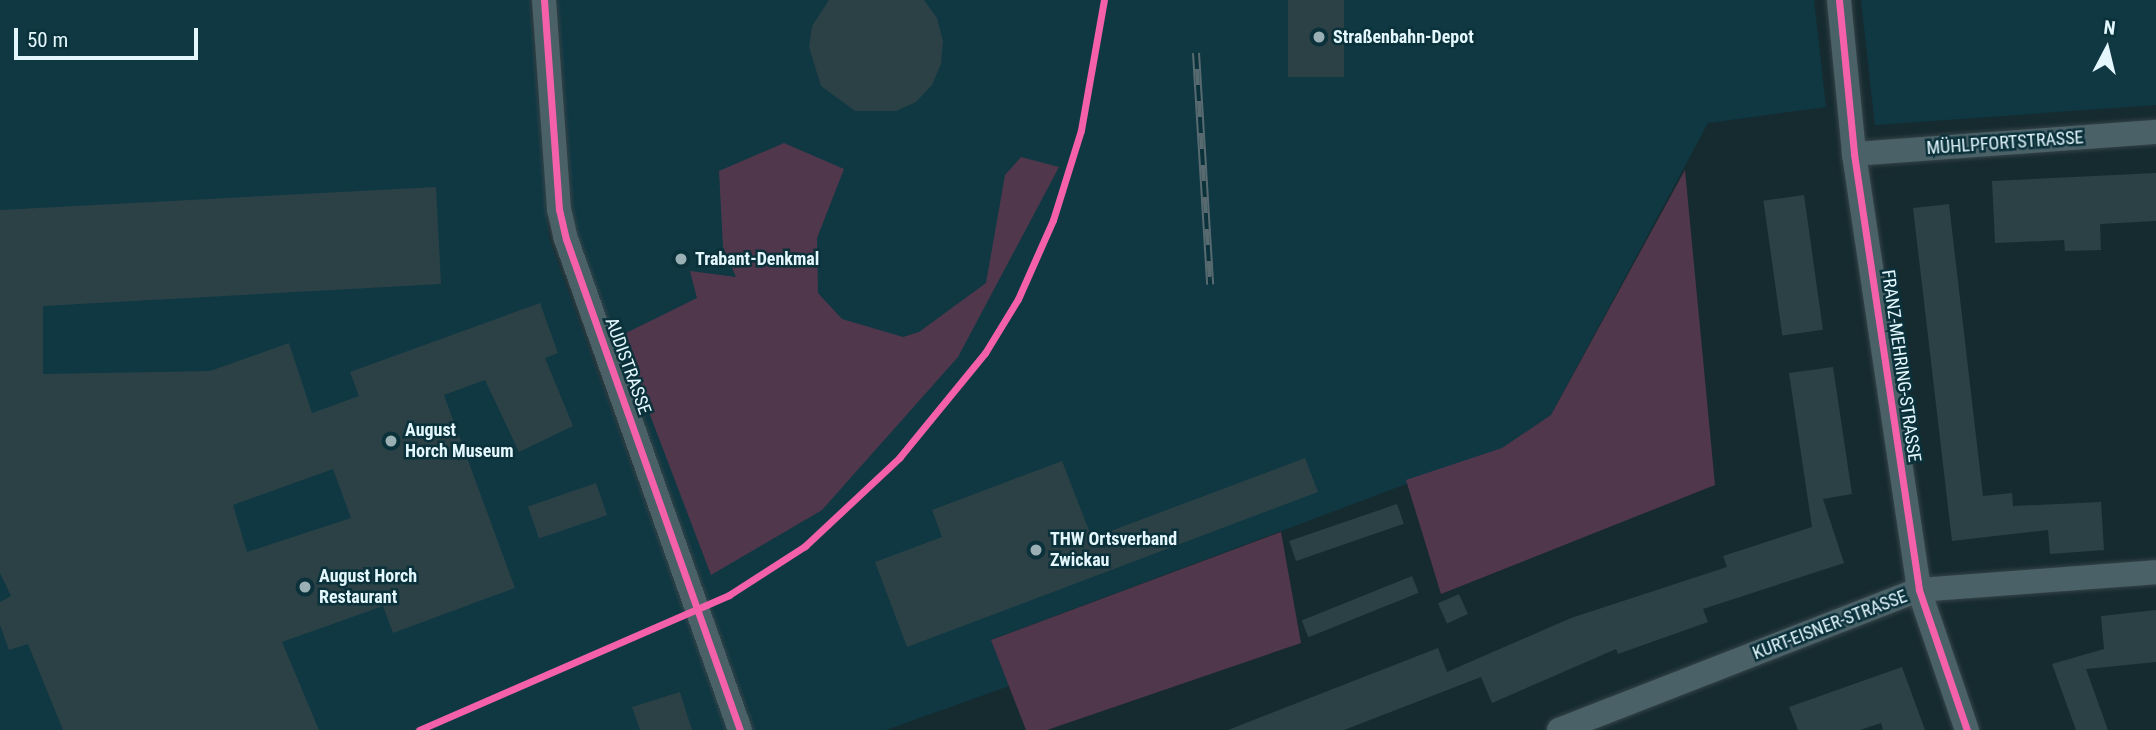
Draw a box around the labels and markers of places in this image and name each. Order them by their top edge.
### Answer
place label: Straßenbahn-Depot [1333,26,1474,48]
marker: Straßenbahn-Depot [1311,29,1327,45]
place label: Trabant-Denkmal [695,248,819,270]
marker: Trabant-Denkmal [673,251,689,267]
place label: August Horch Museum [405,420,514,462]
marker: August Horch Museum [383,433,399,449]
place label: THW Ortsverband Zwickau [1050,529,1177,572]
marker: THW Ortsverband Zwickau [1028,542,1044,558]
place label: August Horch Restaurant [319,566,417,608]
marker: August Horch Restaurant [297,579,313,595]

